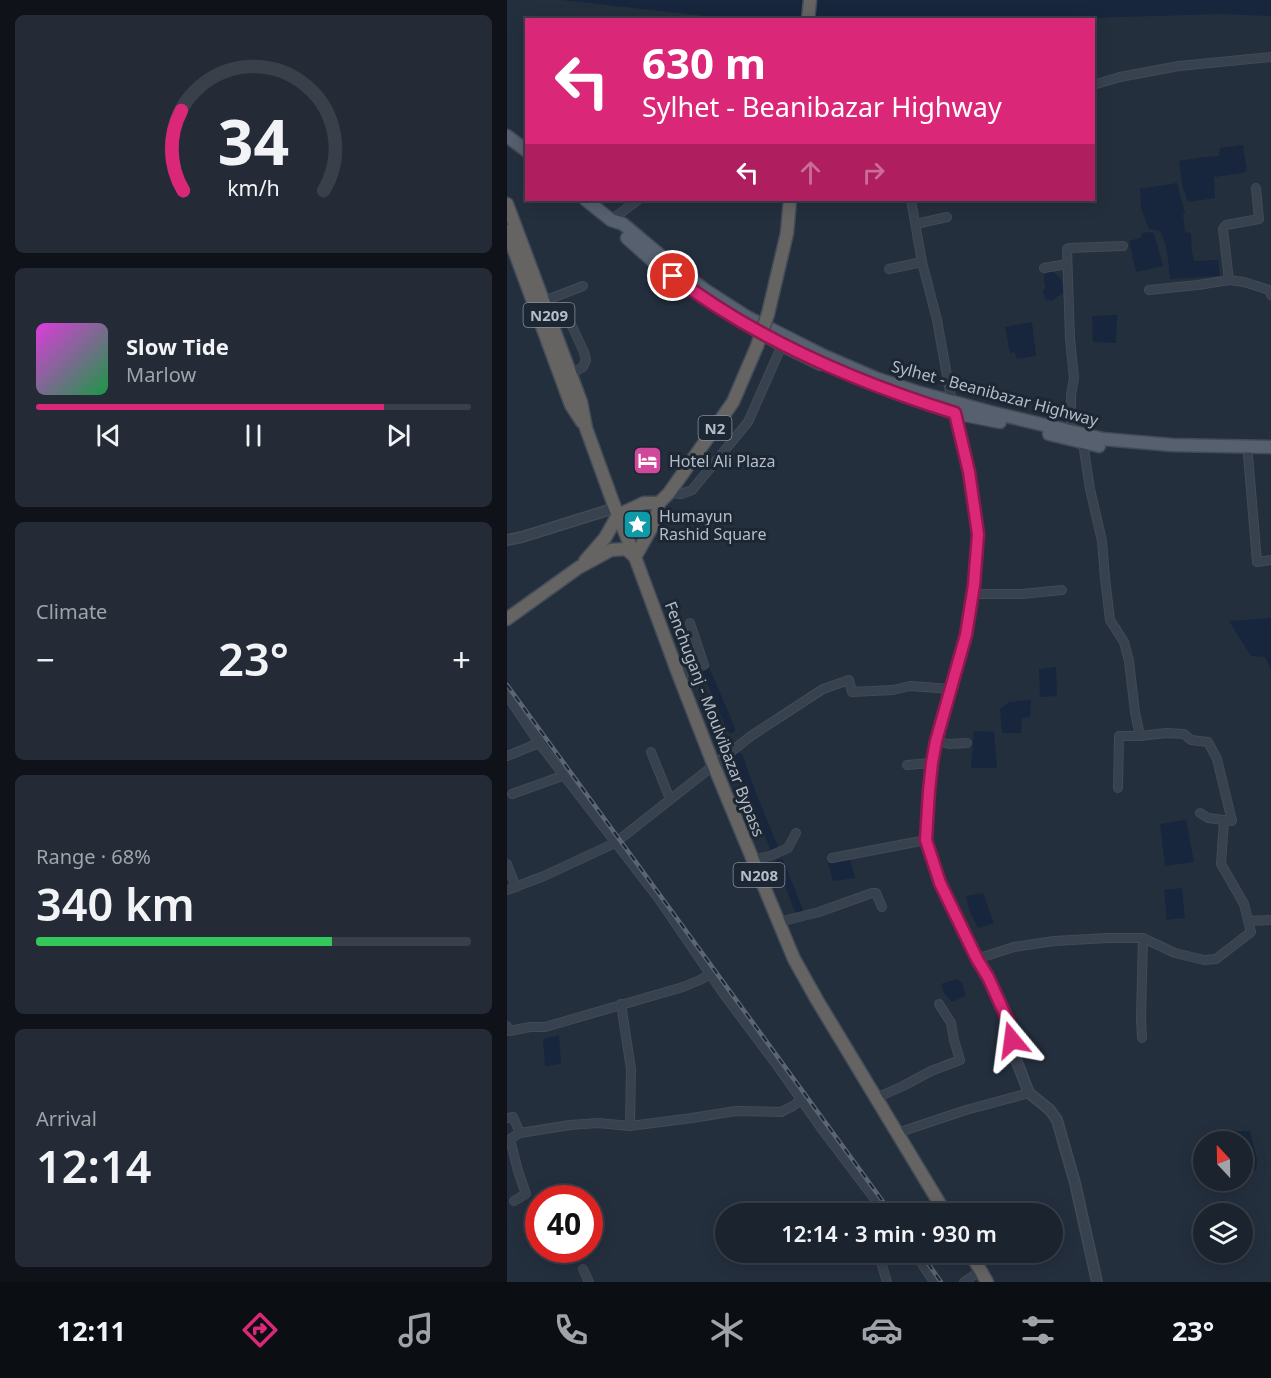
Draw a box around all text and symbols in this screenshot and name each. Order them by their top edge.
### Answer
text: 630 m [642,34,766,91]
icon: left [543,42,621,120]
text: Sylhet - Beanibazar Highway [642,88,1002,125]
text: 34 [218,98,289,183]
icon: left [731,156,764,189]
icon: ahead [794,156,827,189]
icon: right [857,156,890,189]
text: km/h [227,174,280,203]
pin [647,250,698,301]
icon: arrive [656,259,689,292]
road number: N209 [523,303,575,327]
text: Slow Tide [126,331,229,361]
street label: Sylhet - Beanibazar Highway [889,355,1102,431]
text: Marlow [126,361,196,388]
road number: N2 [699,416,731,440]
icon: previous [92,419,125,452]
icon: pause [237,419,270,452]
icon: next [382,419,415,452]
hotel icon: Hotel Ali Plaza [632,445,664,477]
place label: Hotel Ali Plaza [669,450,776,472]
place label: Humayun Rashid Square [659,505,766,545]
place icon: Humayun Rashid Square [622,509,654,541]
text: Climate [36,598,107,625]
street label: Fenchuganj - Moulvibazar Bypass [660,598,770,840]
text: 23° [218,628,289,689]
text: − [36,637,55,682]
text: + [452,637,471,682]
text: Range · 68% [36,843,151,870]
road number: N208 [733,863,785,887]
text: 340 km [36,873,195,934]
position arrow [980,1008,1044,1072]
text: Arrival [36,1105,97,1132]
north arrow [1193,1131,1253,1191]
map controls [1193,1131,1253,1263]
text: 12:14 [36,1135,151,1196]
speed limit sign: 40 [525,1185,603,1263]
button: layers [1193,1203,1253,1263]
text: 12:14 · 3 min · 930 m [781,1218,997,1248]
icon: directions [239,1309,281,1351]
icon: music [395,1309,437,1351]
icon: phone [550,1309,592,1351]
icon: climate [706,1309,748,1351]
icon: car [861,1309,903,1351]
icon: filters [1017,1309,1059,1351]
text: 12:11 [57,1312,126,1349]
text: 23° [1172,1312,1214,1349]

